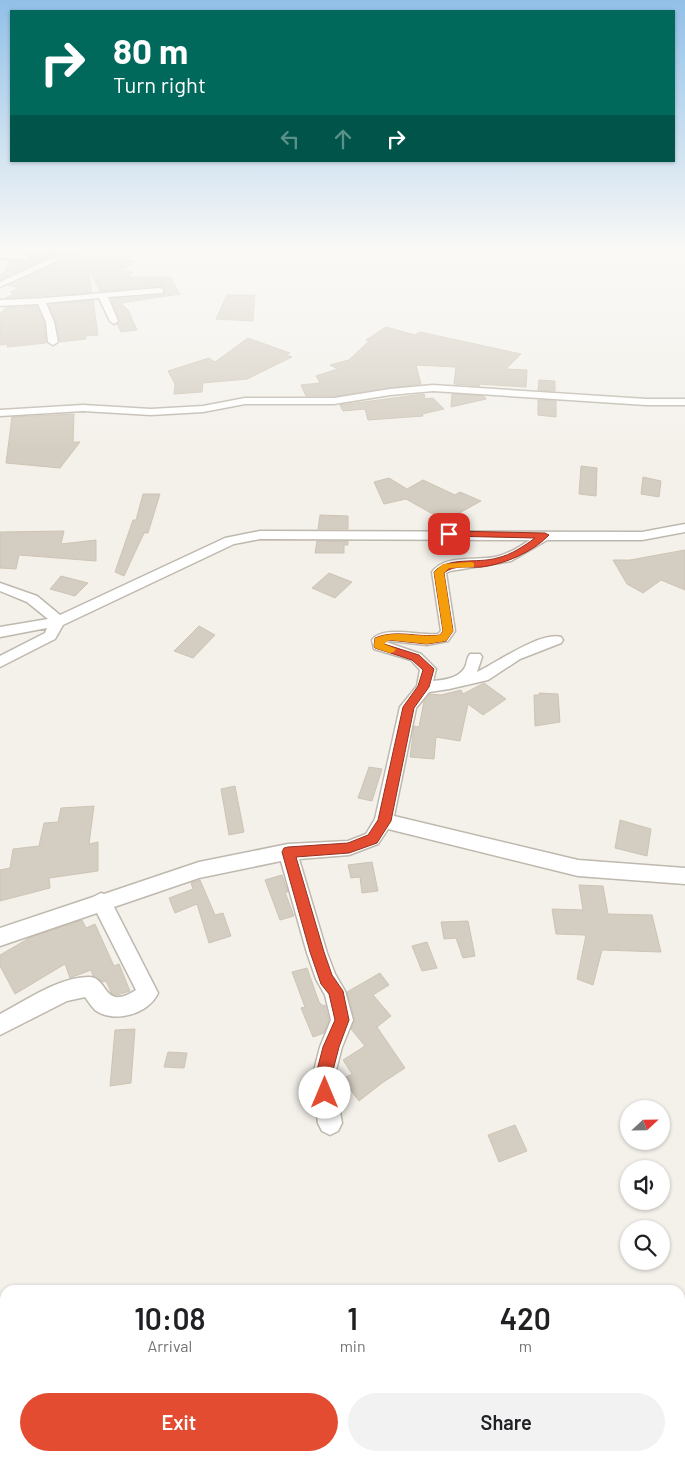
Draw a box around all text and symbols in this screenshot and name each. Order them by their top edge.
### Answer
text: 80 m [113,29,188,71]
icon: right [30,30,95,95]
text: Turn right [113,71,206,97]
icon: left [276,125,304,153]
icon: ahead [329,125,357,153]
icon: right [382,125,410,153]
pin [428,513,470,555]
icon: arrive [435,520,463,548]
position arrow [298,1066,350,1118]
north arrow [620,1100,670,1150]
map controls [620,1100,670,1270]
button: sound [620,1160,670,1210]
button: search [620,1220,670,1270]
text: 10:08 [134,1300,205,1336]
text: 1 [347,1300,358,1336]
text: 420 [500,1300,551,1336]
text: Arrival [147,1336,192,1355]
text: min [340,1336,366,1355]
text: m [519,1336,532,1355]
button: Exit [20,1393,338,1451]
button: Share [348,1393,665,1451]

